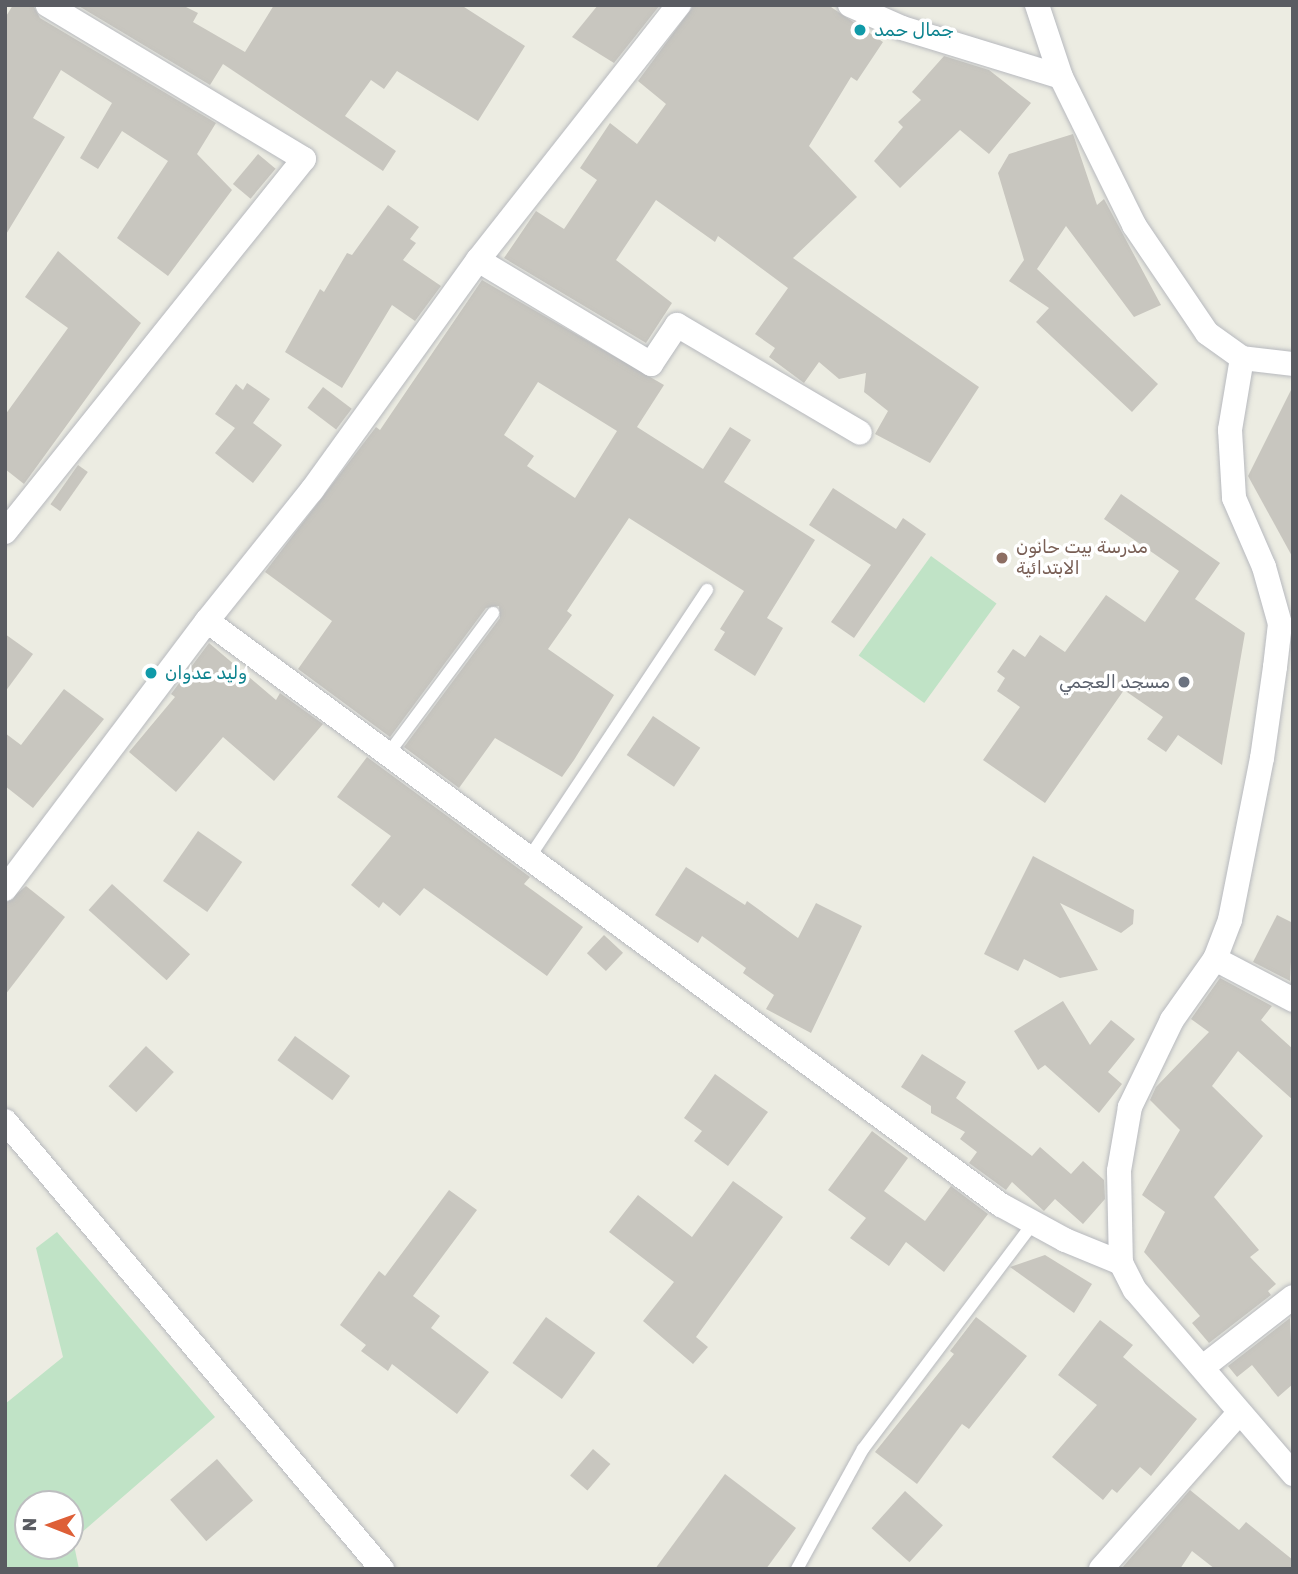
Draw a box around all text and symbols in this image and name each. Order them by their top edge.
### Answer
place label: جمال حمد [874,19,954,41]
marker: جمال حمد [852,22,868,38]
place label: مدرسة بيت حانون الابتدائية [1016,537,1148,580]
marker: مدرسة بيت حانون الابتدائية [994,550,1010,566]
place label: وليد عدوان [165,662,247,684]
marker: وليد عدوان [143,665,159,681]
place label: مسجد العجمي [1059,671,1170,693]
marker: مسجد العجمي [1176,674,1192,690]
north arrow [14,1490,84,1560]
text: N [18,1518,41,1532]

